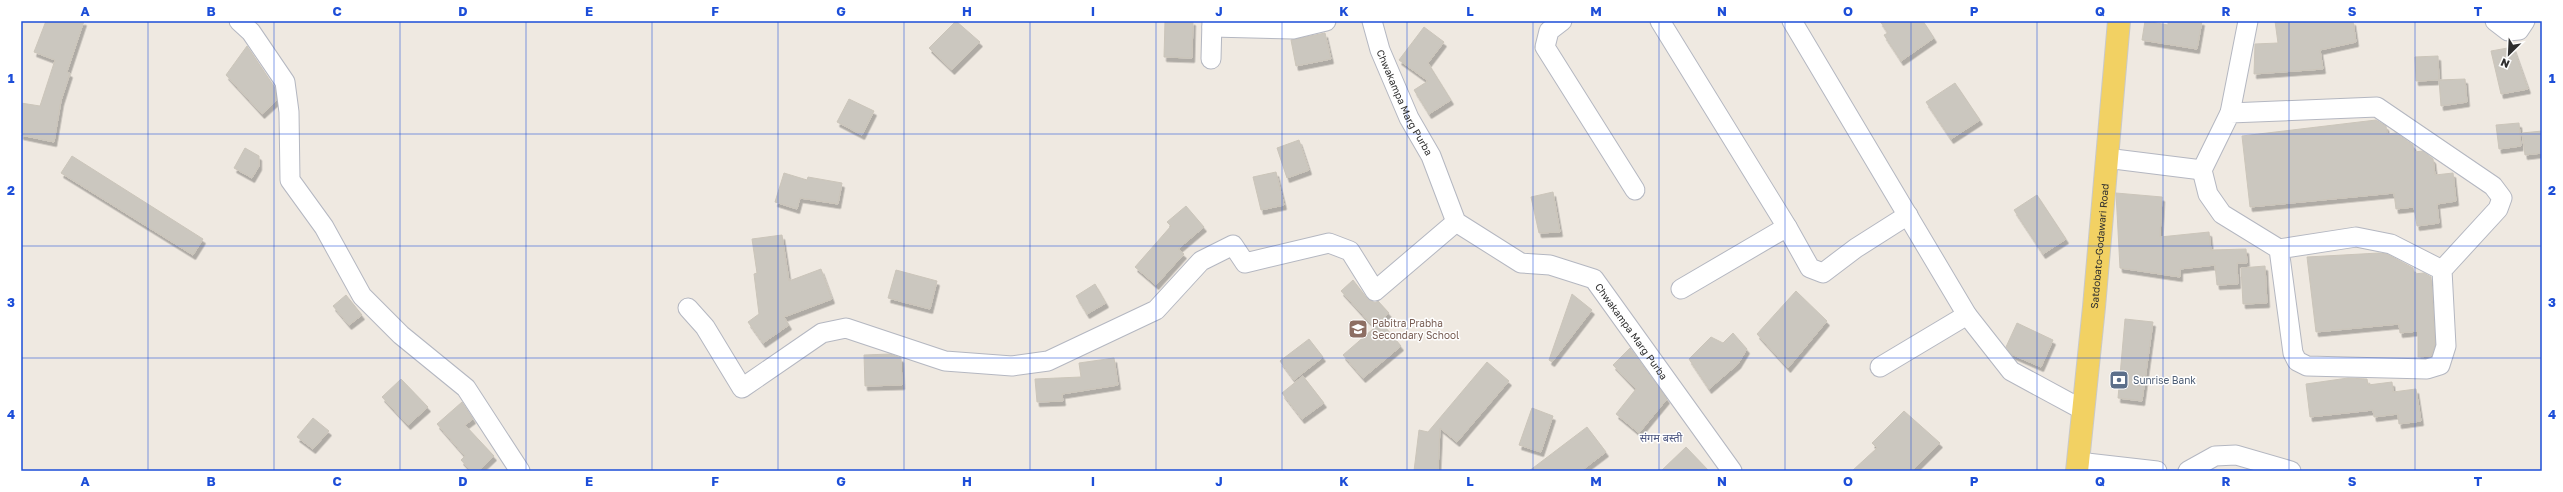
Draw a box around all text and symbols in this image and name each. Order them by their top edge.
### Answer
text: A [80,3,90,19]
text: B [206,3,216,19]
text: C [332,3,342,19]
text: D [458,3,468,19]
text: E [585,3,593,19]
text: F [711,3,719,19]
text: G [836,3,846,19]
text: H [962,3,972,19]
text: I [1091,3,1095,19]
text: J [1215,3,1223,19]
text: K [1339,3,1349,19]
text: L [1466,3,1474,19]
text: M [1590,3,1602,19]
text: N [1717,3,1727,19]
text: O [1843,3,1853,19]
text: P [1970,3,1979,19]
text: Q [2095,3,2105,19]
text: R [2221,3,2231,19]
text: S [2348,3,2357,19]
text: T [2474,3,2483,19]
north arrow [2489,34,2529,74]
street label: Chwakampa Marg Purba [1374,48,1435,157]
text: N [2498,56,2511,71]
text: 1 [8,70,15,86]
text: 1 [2549,70,2556,86]
text: 2 [7,182,15,198]
text: 2 [2548,182,2556,198]
street label: Satdobato-Godawari Road [2088,183,2111,309]
street label: Chwakampa Marg Purba [1593,281,1670,382]
text: 3 [7,294,15,310]
text: 3 [2548,294,2556,310]
place label: Pabitra Prabha Secondary School [1372,317,1459,341]
school or university icon: Pabitra Prabha Secondary School [1347,318,1369,340]
bank icon: Sunrise Bank [2108,369,2130,391]
place label: Sunrise Bank [2133,374,2196,386]
text: 4 [7,406,15,422]
text: 4 [2548,406,2556,422]
district label: संगम बस्ती [1640,431,1682,444]
text: A [80,473,90,489]
text: B [206,473,216,489]
text: C [332,473,342,489]
text: D [458,473,468,489]
text: E [585,473,593,489]
text: F [711,473,719,489]
text: G [836,473,846,489]
text: H [962,473,972,489]
text: I [1091,473,1095,489]
text: J [1215,473,1223,489]
text: K [1339,473,1349,489]
text: L [1466,473,1474,489]
text: M [1590,473,1602,489]
text: N [1717,473,1727,489]
text: O [1843,473,1853,489]
text: P [1970,473,1979,489]
text: Q [2095,473,2105,489]
text: R [2221,473,2231,489]
text: S [2348,473,2357,489]
text: T [2474,473,2483,489]

